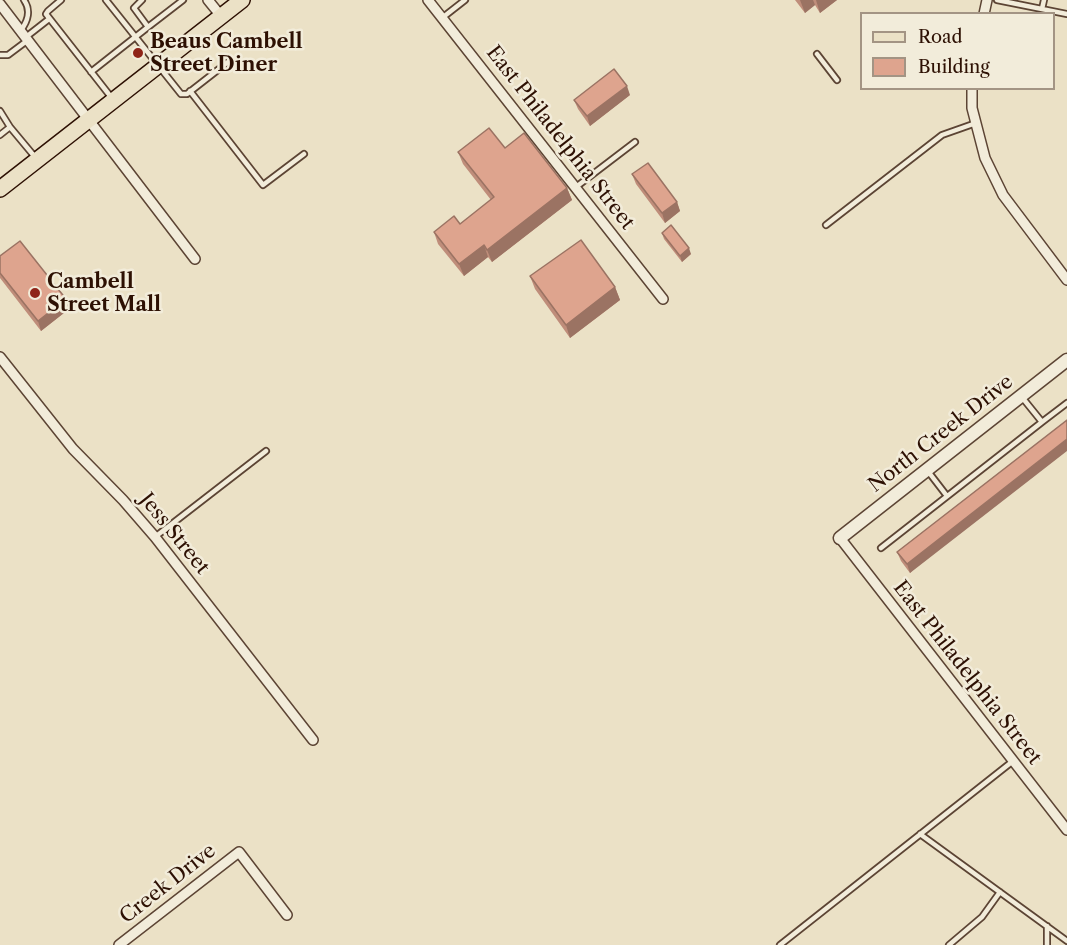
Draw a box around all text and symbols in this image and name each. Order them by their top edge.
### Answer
legend [860,12,1055,90]
text: Road [918,26,963,48]
place label: Beaus Cambell Street Diner [150,30,303,77]
street label: East Philadelphia Street [481,41,639,235]
marker: Beaus Cambell Street Diner [131,46,145,60]
text: Building [918,56,990,78]
place label: Cambell Street Mall [47,270,161,317]
marker: Cambell Street Mall [28,286,42,300]
street label: North Creek Drive [864,370,1018,498]
street label: Jess Street [134,489,214,579]
street label: East Philadelphia Street [888,576,1046,770]
street label: Creek Drive [115,839,221,929]

